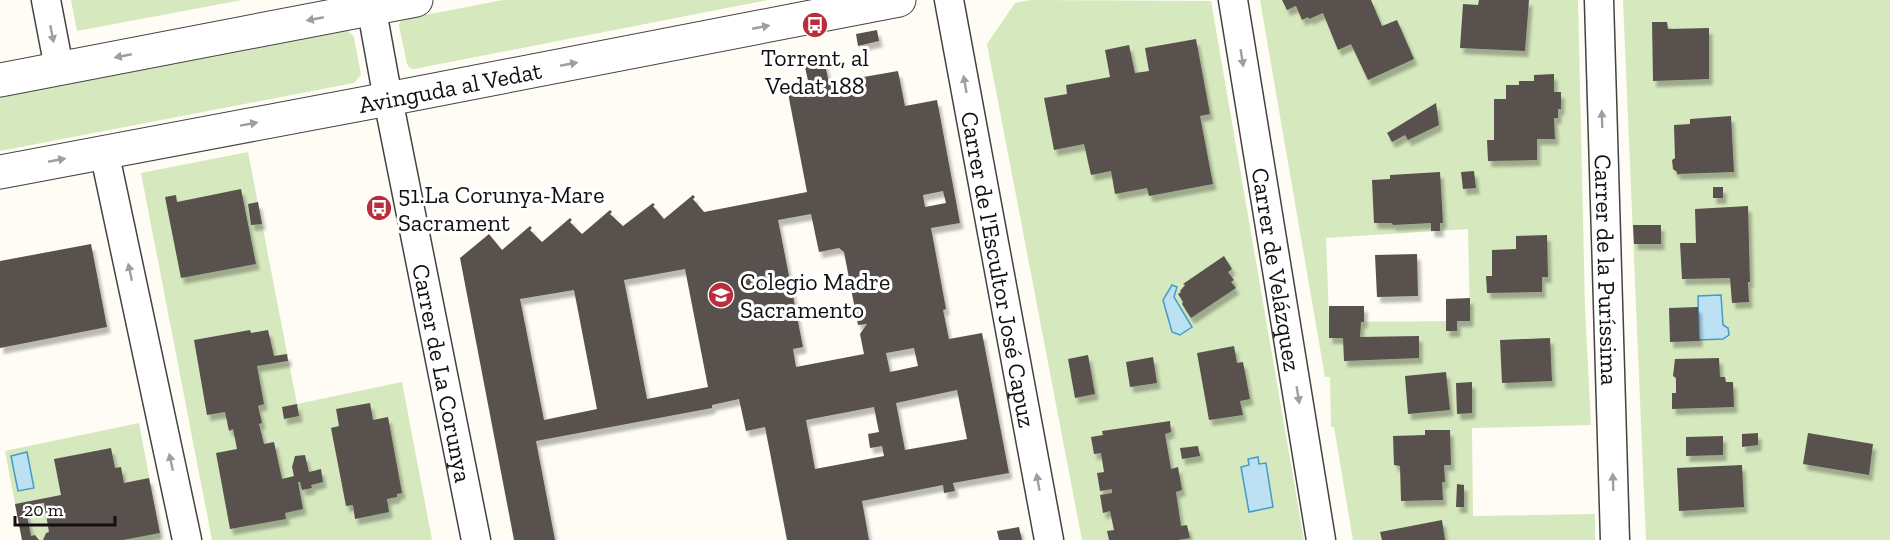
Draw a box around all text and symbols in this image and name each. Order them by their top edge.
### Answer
bus stop icon: Torrent, al Vedat 188 [800,10,830,40]
one-way arrow [305,15,324,24]
one-way arrow [751,22,770,31]
one-way arrow [48,25,57,44]
place label: Torrent, al Vedat 188 [761,43,869,100]
one-way arrow [1238,48,1247,67]
one-way arrow [113,52,132,61]
street label: Avinguda al Vedat [356,55,544,119]
one-way arrow [560,59,579,68]
one-way arrow [960,75,969,94]
street label: Carrer de l'Escultor José Capuz [955,109,1042,430]
one-way arrow [1598,109,1607,128]
one-way arrow [240,119,259,128]
street label: Carrer de la Puríssima [1589,154,1625,386]
one-way arrow [48,155,67,164]
street label: Carrer de Velázquez [1246,165,1308,373]
place label: 51.La Corunya-Mare Sacrament [398,180,604,237]
bus stop icon: 51.La Corunya-Mare Sacrament [364,193,394,223]
street label: Carrer de La Corunya [407,261,479,485]
one-way arrow [125,262,134,281]
place label: Colegio Madre Sacramento [740,267,890,324]
school or university icon: Colegio Madre Sacramento [706,280,736,310]
one-way arrow [1293,386,1302,405]
one-way arrow [166,453,175,472]
one-way arrow [1609,472,1618,491]
one-way arrow [1033,473,1042,492]
scale bar [15,489,116,527]
text: 20 m [24,499,64,521]

